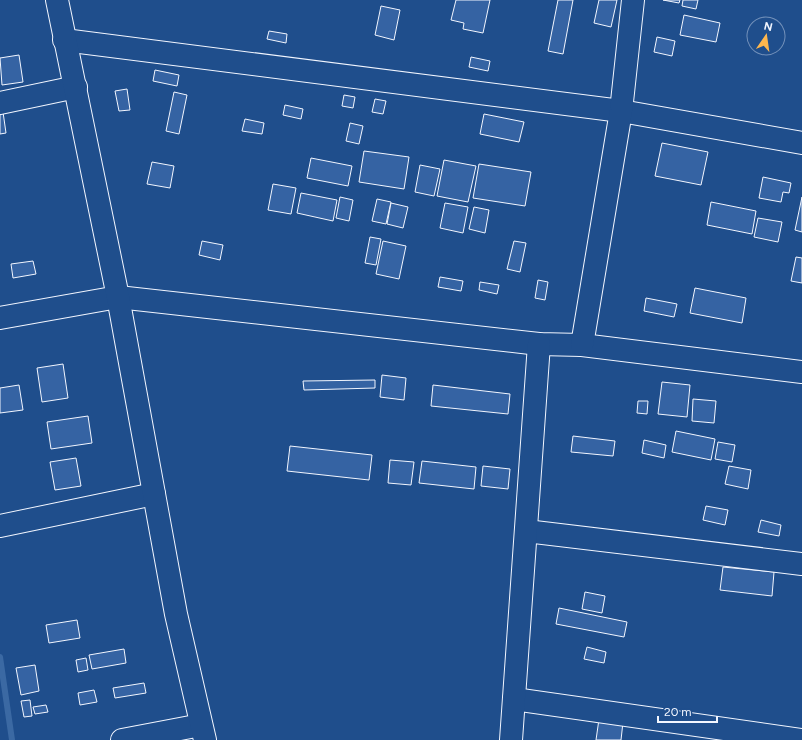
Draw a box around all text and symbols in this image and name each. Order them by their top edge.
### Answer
north arrow [746,16,786,56]
text: N [763,19,774,34]
scale bar [658,698,717,724]
text: 20 m [664,705,692,719]

